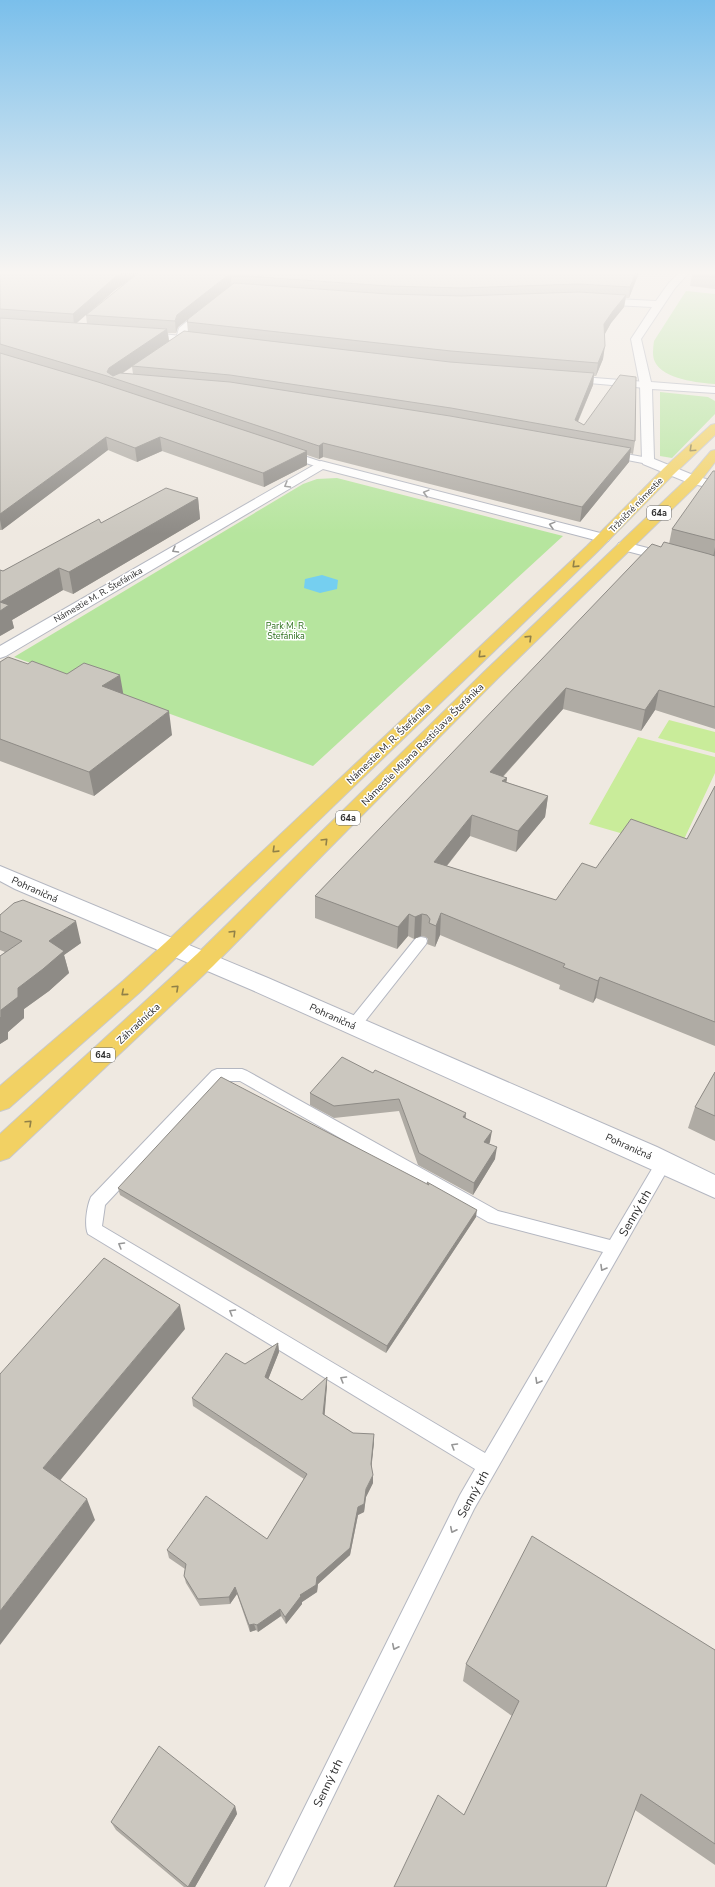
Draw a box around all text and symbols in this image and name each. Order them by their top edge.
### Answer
one-way arrow [689,445,697,452]
street label: Tržničné námestie [607,475,666,535]
one-way arrow [284,480,291,488]
one-way arrow [422,489,429,497]
road number: 64a [647,506,671,520]
one-way arrow [548,521,555,530]
one-way arrow [172,546,179,553]
one-way arrow [572,560,580,568]
street label: Námestie M. R. Štefánika [51,564,145,625]
park label: Park M. R. Štefánika [266,620,306,642]
one-way arrow [524,635,532,643]
one-way arrow [478,650,486,658]
street label: Námestie Milana Rastislava Štefánika [358,680,487,809]
street label: Námestie M. R. Štefánika [344,700,434,788]
road number: 64a [336,811,360,825]
one-way arrow [320,838,328,846]
one-way arrow [272,845,280,853]
street label: Pohraničná [9,873,60,906]
one-way arrow [228,930,236,938]
one-way arrow [171,985,179,993]
one-way arrow [121,989,128,996]
street label: Záhradnícka [114,1000,163,1047]
street label: Pohraničná [307,1000,358,1033]
road number: 64a [91,1048,115,1062]
one-way arrow [24,1121,32,1128]
street label: Pohraničná [603,1130,654,1163]
street label: Senný trh [615,1187,655,1239]
one-way arrow [118,1242,125,1249]
one-way arrow [601,1264,608,1272]
one-way arrow [229,1309,236,1317]
one-way arrow [340,1376,347,1384]
one-way arrow [535,1377,542,1384]
one-way arrow [451,1444,458,1451]
street label: Senný trh [453,1467,493,1521]
one-way arrow [450,1526,458,1534]
one-way arrow [392,1643,400,1650]
street label: Senný trh [309,1756,347,1810]

